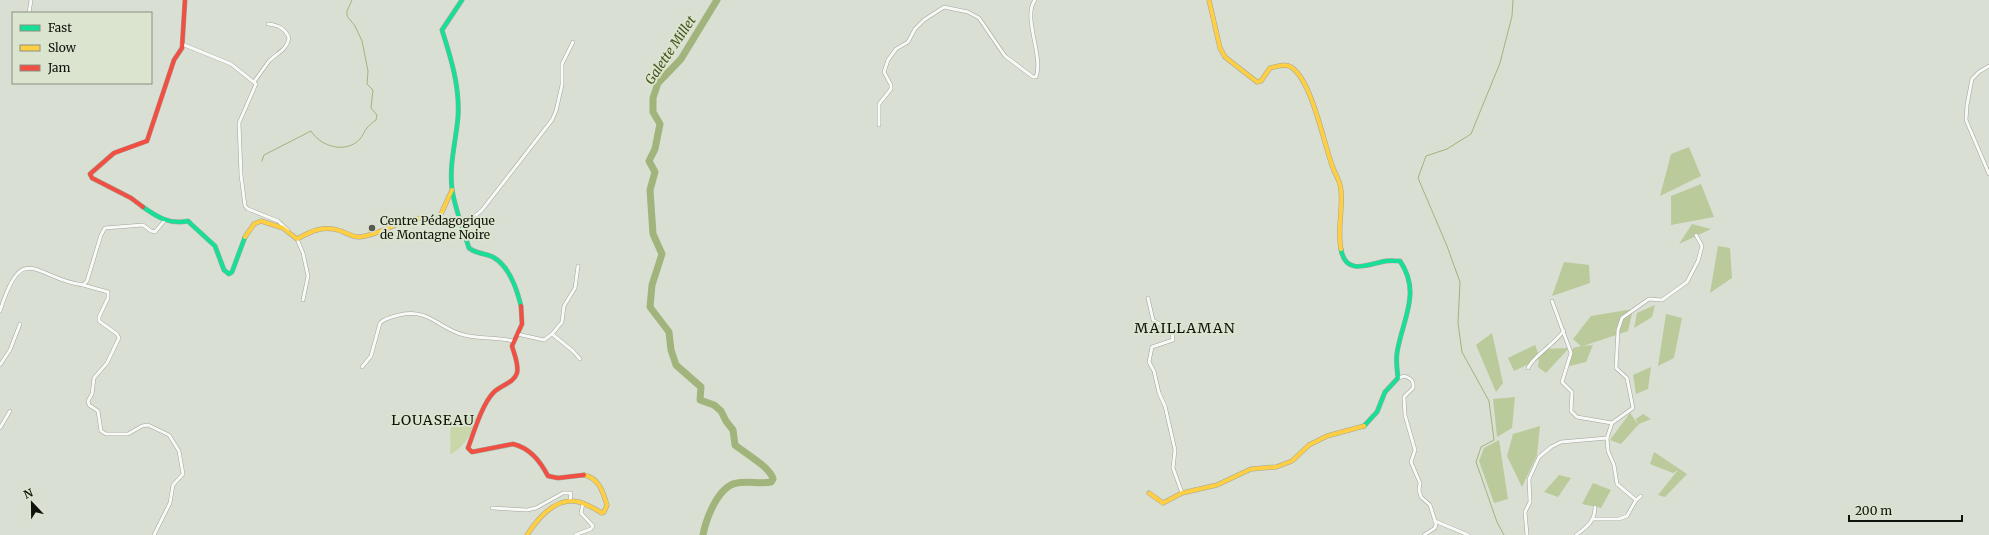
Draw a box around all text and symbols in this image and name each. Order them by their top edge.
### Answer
legend [12,12,152,84]
water label: Galette Millet [641,12,700,88]
text: Fast [48,20,72,35]
text: Slow [48,40,77,55]
text: Jam [47,60,71,75]
place label: Centre Pédagogique de Montagne Noire [380,213,495,242]
marker: Centre Pédagogique de Montagne Noire [367,223,377,233]
district label: MAILLAMAN [1134,319,1236,337]
district label: LOUASEAU [391,411,475,429]
north arrow [12,483,52,523]
text: N [22,485,35,502]
scale bar [1849,497,1962,523]
text: 200 m [1855,503,1892,518]

